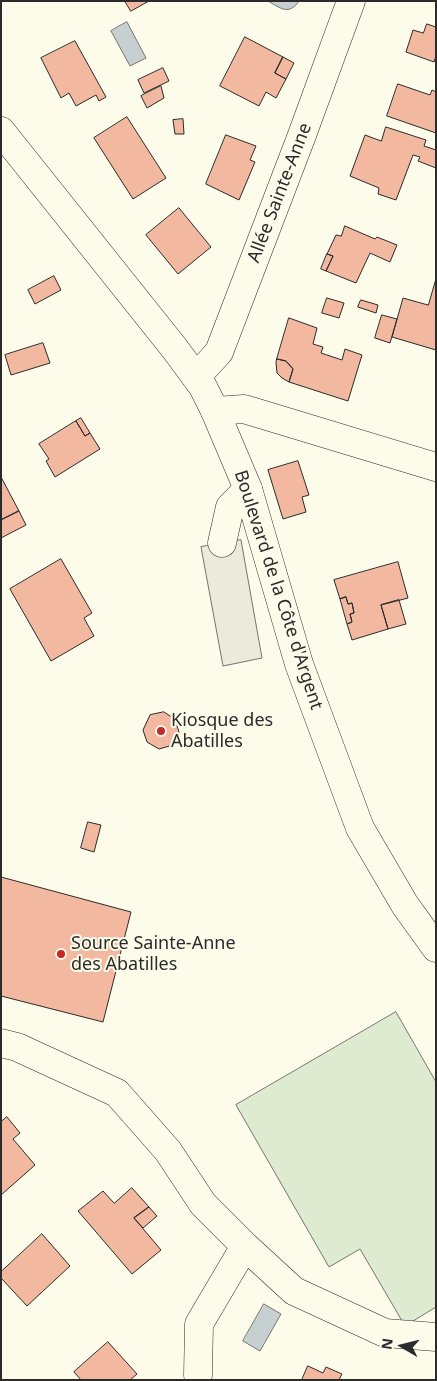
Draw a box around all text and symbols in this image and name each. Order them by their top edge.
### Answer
street label: Allée Sainte-Anne [243,120,317,266]
street label: Boulevard de la Côte d'Argent [229,467,327,713]
place label: Kiosque des Abatilles [171,710,273,752]
marker: Kiosque des Abatilles [155,725,167,737]
place label: Source Sainte-Anne des Abatilles [71,933,236,976]
marker: Source Sainte-Anne des Abatilles [55,948,67,960]
north arrow [377,1321,427,1371]
text: N [376,1337,397,1351]

